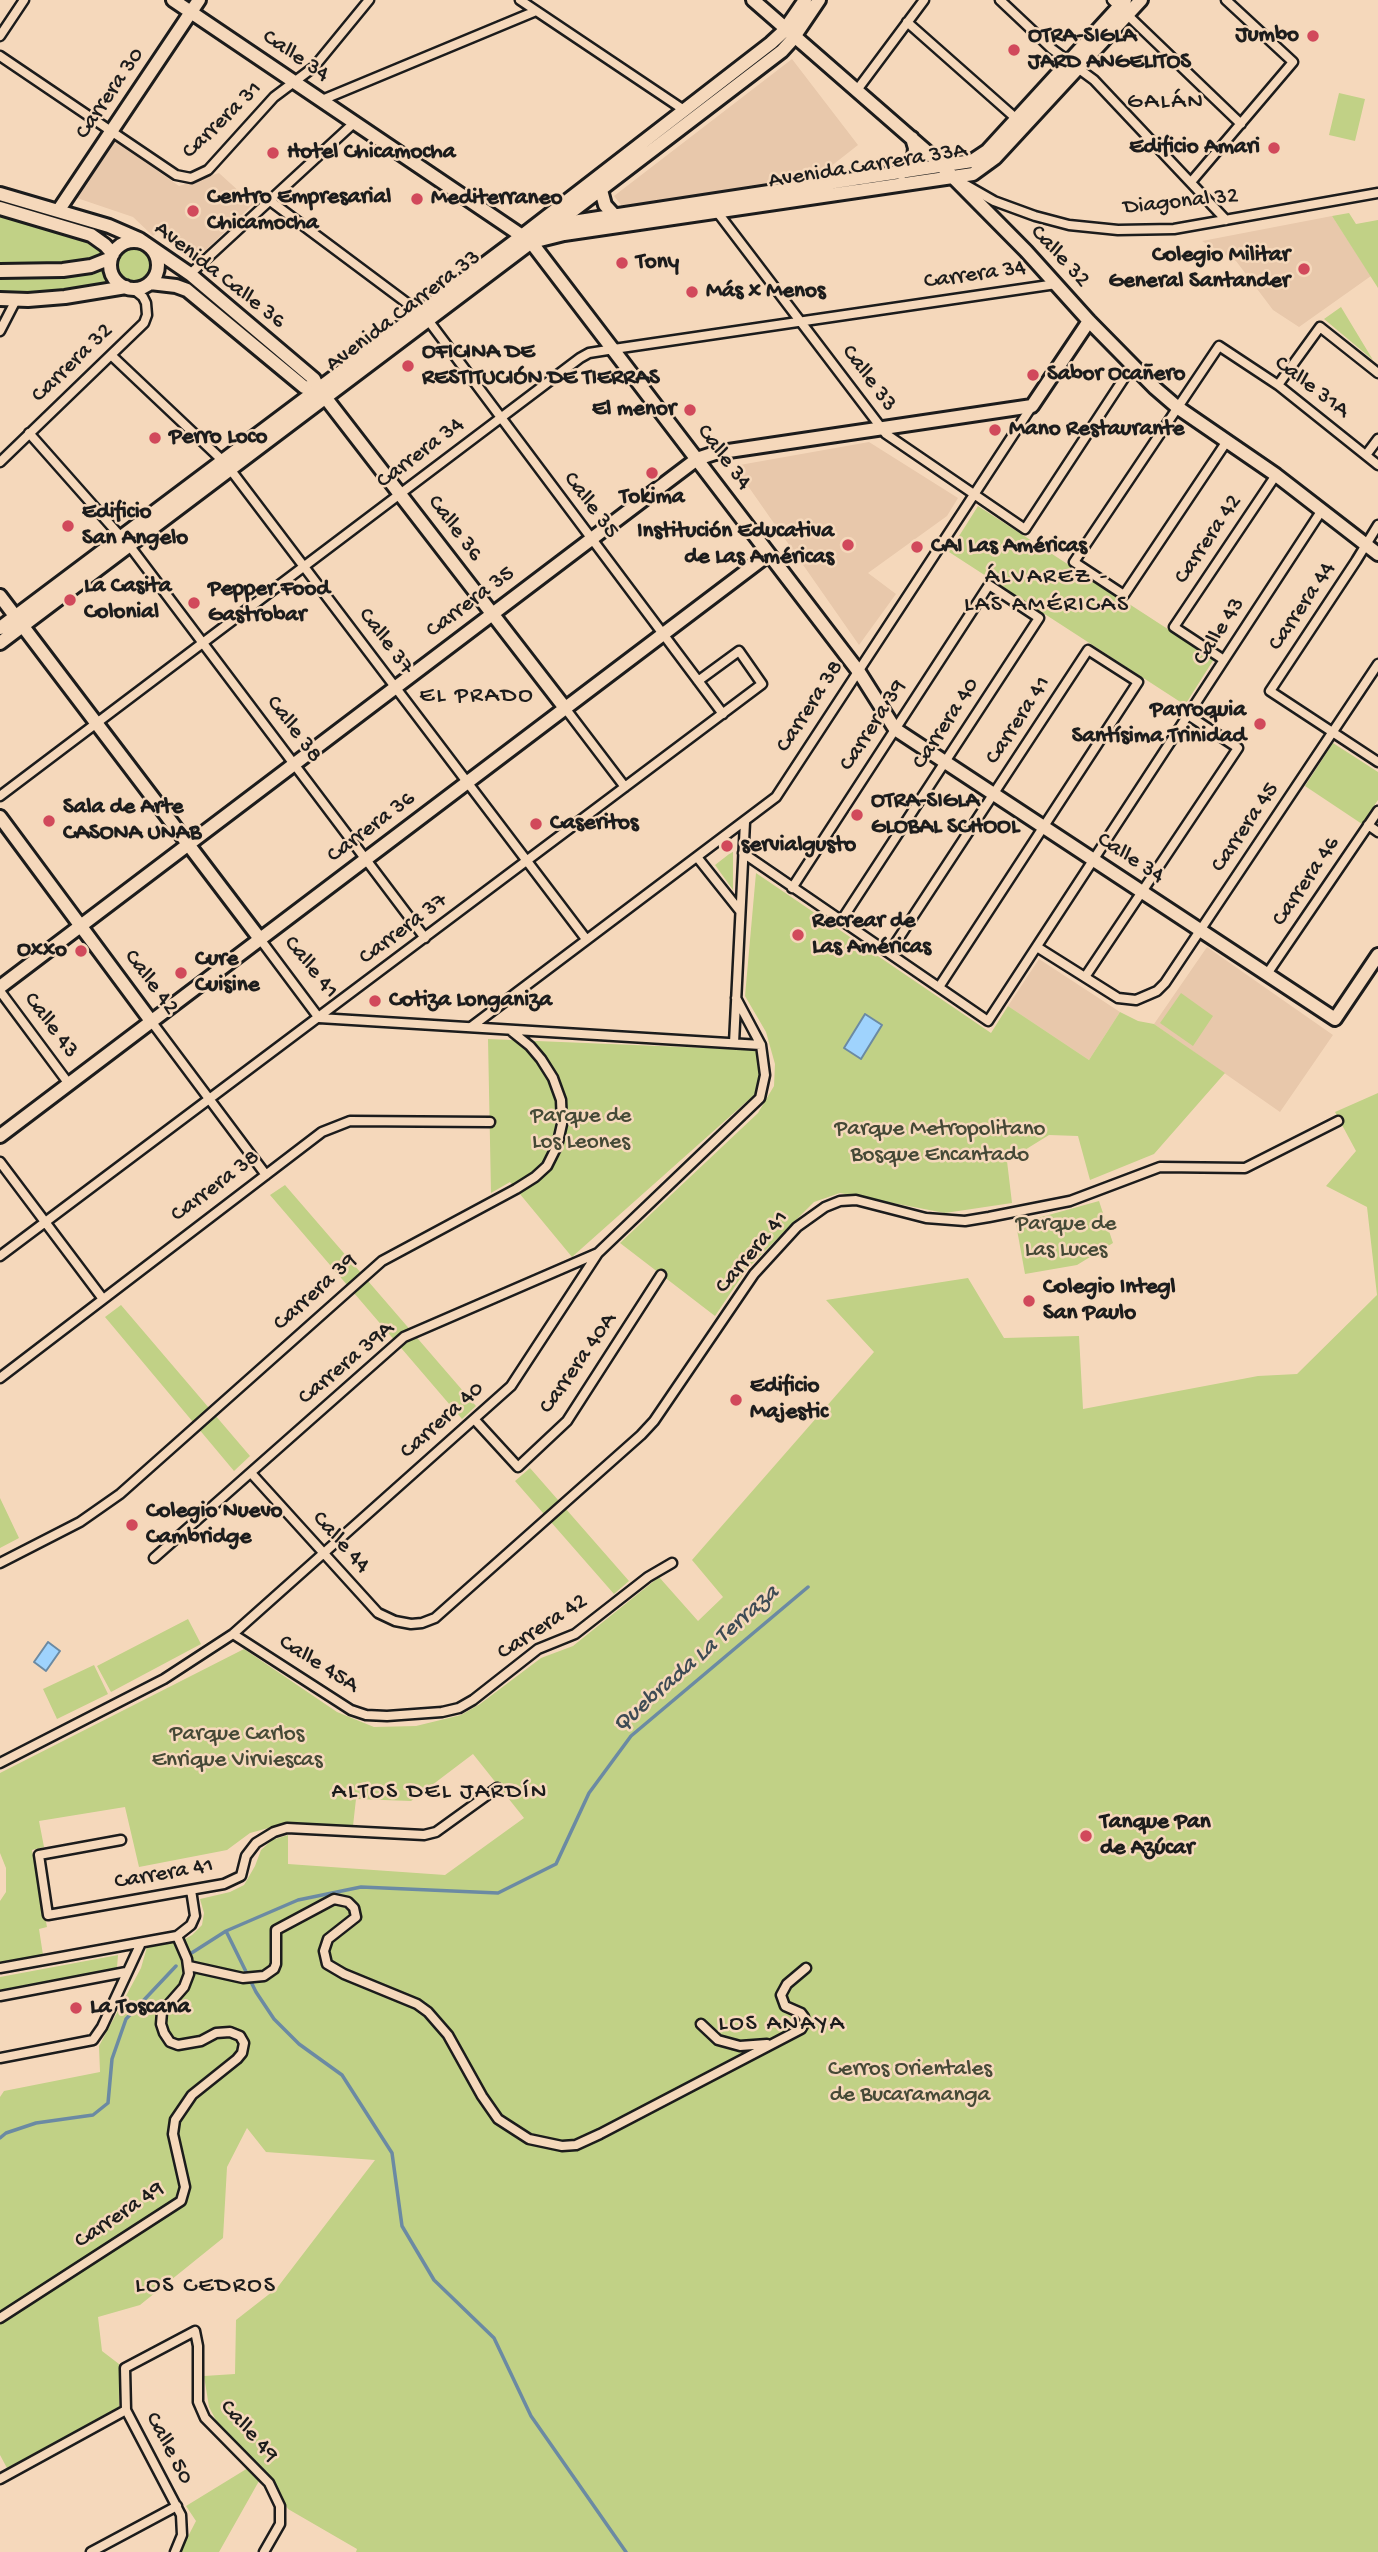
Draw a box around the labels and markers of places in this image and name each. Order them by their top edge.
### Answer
place label: Jumbo [1236,22,1299,50]
place label: OTRA-SIGLA JARD ANGELITOS [1028,23,1191,77]
marker: Jumbo [1305,28,1321,44]
marker: OTRA-SIGLA JARD ANGELITOS [1006,42,1022,58]
place label: Edificio Amari [1129,134,1260,162]
place label: Hotel Chicamocha [287,139,455,167]
marker: Edificio Amari [1266,140,1282,156]
marker: Hotel Chicamocha [265,145,281,161]
place label: Centro Empresarial Chicamocha [207,184,391,238]
place label: Mediterraneo [431,185,562,213]
marker: Mediterraneo [409,191,425,207]
marker: Centro Empresarial Chicamocha [185,203,201,219]
place label: Colegio Militar General Santander [1108,242,1290,296]
place label: Tony [636,249,679,277]
marker: Tony [614,255,630,271]
marker: Colegio Militar General Santander [1296,261,1312,277]
place label: Más x Menos [706,278,825,306]
marker: Más x Menos [684,284,700,300]
place label: OFICINA DE RESTITUCIÓN DE TIERRAS [422,339,660,393]
marker: OFICINA DE RESTITUCIÓN DE TIERRAS [400,358,416,374]
place label: Sabor Ocañero [1047,361,1185,389]
marker: Sabor Ocañero [1025,367,1041,383]
place label: El menor [592,396,676,424]
marker: El menor [682,402,698,418]
place label: Mano Restaurante [1009,416,1184,444]
marker: Mano Restaurante [987,422,1003,438]
place label: Perro Loco [169,424,267,452]
marker: Perro Loco [147,430,163,446]
marker: Tokima [644,465,660,481]
place label: Tokima [619,484,685,512]
place label: Edificio San Angelo [82,499,188,553]
marker: Edificio San Angelo [60,518,76,534]
place label: Institución Educativa de Las Américas [637,518,834,572]
place label: CAI Las Américas [931,533,1087,561]
marker: Institución Educativa de Las Américas [840,537,856,553]
marker: CAI Las Américas [909,539,925,555]
place label: La Casita Colonial [84,573,171,627]
place label: Pepper Food Gastrobar [208,576,330,630]
marker: La Casita Colonial [62,592,78,608]
marker: Pepper Food Gastrobar [186,595,202,611]
place label: Parroquia Santísima Trinidad [1072,697,1246,751]
marker: Parroquia Santísima Trinidad [1252,716,1268,732]
place label: OTRA-SIGLA GLOBAL SCHOOL [871,788,1019,842]
place label: Sala de Arte CASONA UNAB [63,794,201,848]
marker: OTRA-SIGLA GLOBAL SCHOOL [849,807,865,823]
place label: Caseritos [550,810,638,838]
marker: Sala de Arte CASONA UNAB [41,813,57,829]
marker: Caseritos [528,816,544,832]
place label: servialgusto [741,832,856,860]
marker: servialgusto [719,838,735,854]
place label: Recrear de Las Américas [812,908,931,962]
marker: Recrear de Las Américas [790,927,806,943]
place label: Oxxo [17,937,67,965]
marker: Oxxo [73,943,89,959]
place label: Cure Cuisine [195,946,259,1000]
marker: Cure Cuisine [173,965,189,981]
place label: Cotiza Longaniza [389,987,552,1015]
marker: Cotiza Longaniza [367,993,383,1009]
place label: Colegio Integl San Paulo [1043,1274,1176,1328]
marker: Colegio Integl San Paulo [1021,1293,1037,1309]
place label: Edificio Majestic [750,1373,828,1427]
marker: Edificio Majestic [728,1392,744,1408]
place label: Colegio Nuevo Cambridge [146,1498,283,1552]
marker: Colegio Nuevo Cambridge [124,1517,140,1533]
place label: Tanque Pan de Azúcar [1100,1809,1211,1863]
marker: Tanque Pan de Azúcar [1078,1828,1094,1844]
place label: La Toscana [90,1994,190,2022]
marker: La Toscana [68,2000,84,2016]

